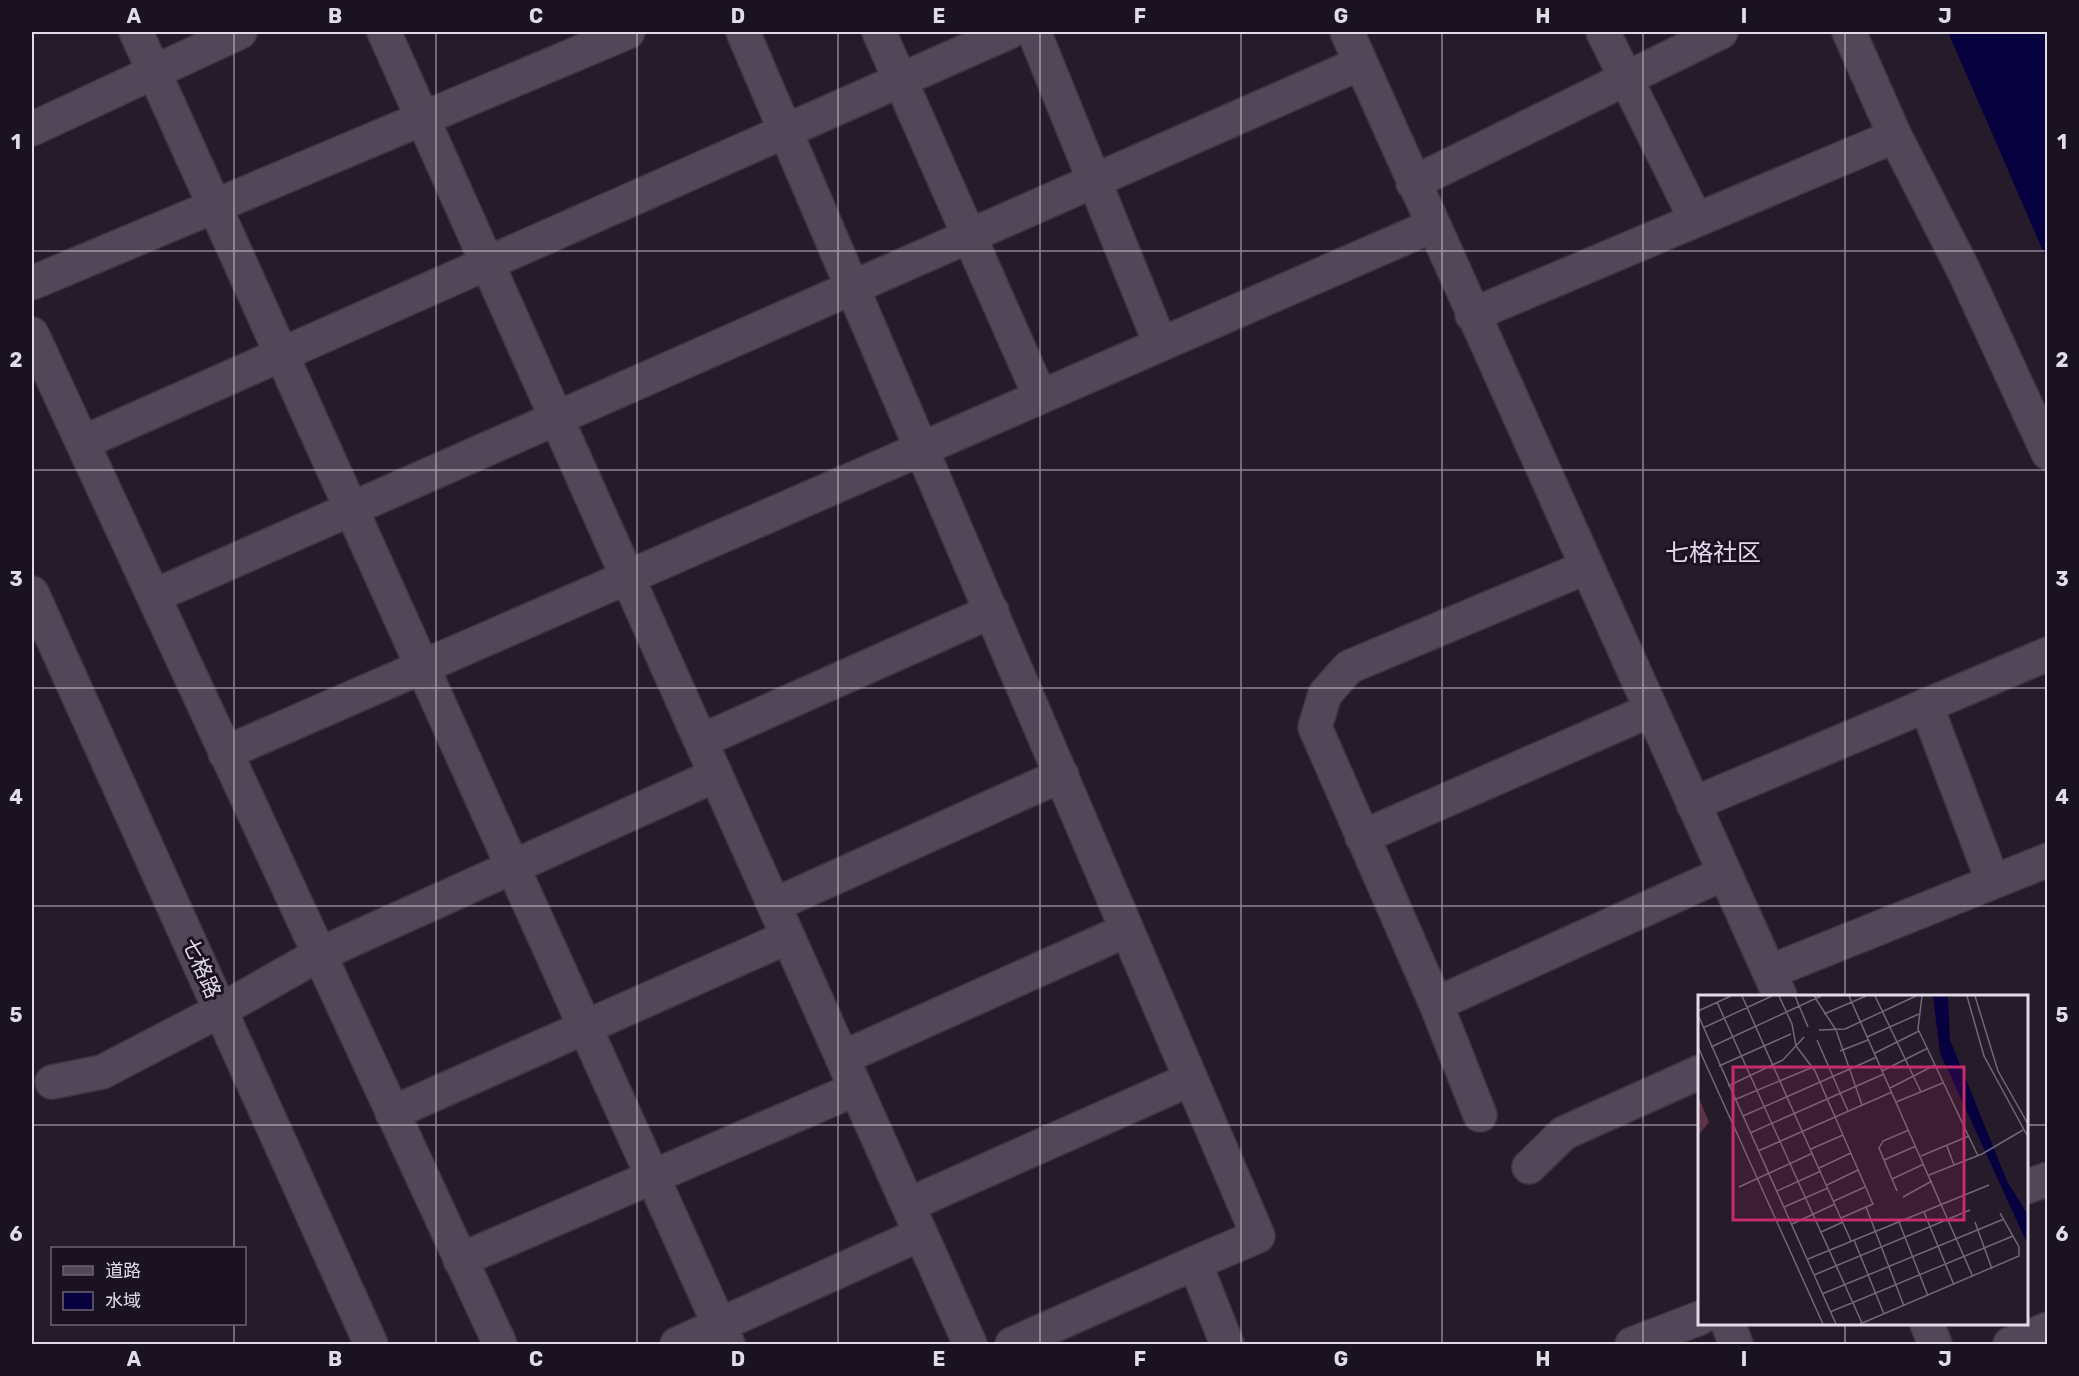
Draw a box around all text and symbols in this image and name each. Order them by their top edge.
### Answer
text: A [127,4,142,28]
text: B [328,4,342,28]
text: C [529,4,543,28]
text: D [731,4,745,28]
text: E [933,4,945,28]
text: F [1134,4,1146,28]
text: G [1334,4,1348,28]
text: H [1536,4,1550,28]
text: I [1741,4,1747,28]
text: J [1938,4,1952,28]
text: 1 [11,130,21,154]
text: 1 [2057,130,2067,154]
text: 2 [10,348,23,372]
text: 2 [2056,348,2069,372]
district label: 七格社区 [1665,539,1761,567]
text: 3 [9,567,23,591]
text: 3 [2055,567,2069,591]
text: 4 [9,785,23,809]
text: 4 [2055,785,2069,809]
street label: 七格路 [178,934,226,1002]
inset map [1698,995,2028,1325]
text: 5 [10,1003,23,1027]
text: 5 [2056,1003,2069,1027]
text: 6 [9,1222,23,1246]
text: 6 [2055,1222,2069,1246]
legend [51,1247,246,1325]
text: 道路 [105,1260,141,1282]
text: 水域 [105,1290,141,1312]
text: A [127,1347,142,1371]
text: B [328,1347,342,1371]
text: C [529,1347,543,1371]
text: D [731,1347,745,1371]
text: E [933,1347,945,1371]
text: F [1134,1347,1146,1371]
text: G [1334,1347,1348,1371]
text: H [1536,1347,1550,1371]
text: I [1741,1347,1747,1371]
text: J [1938,1347,1952,1371]

